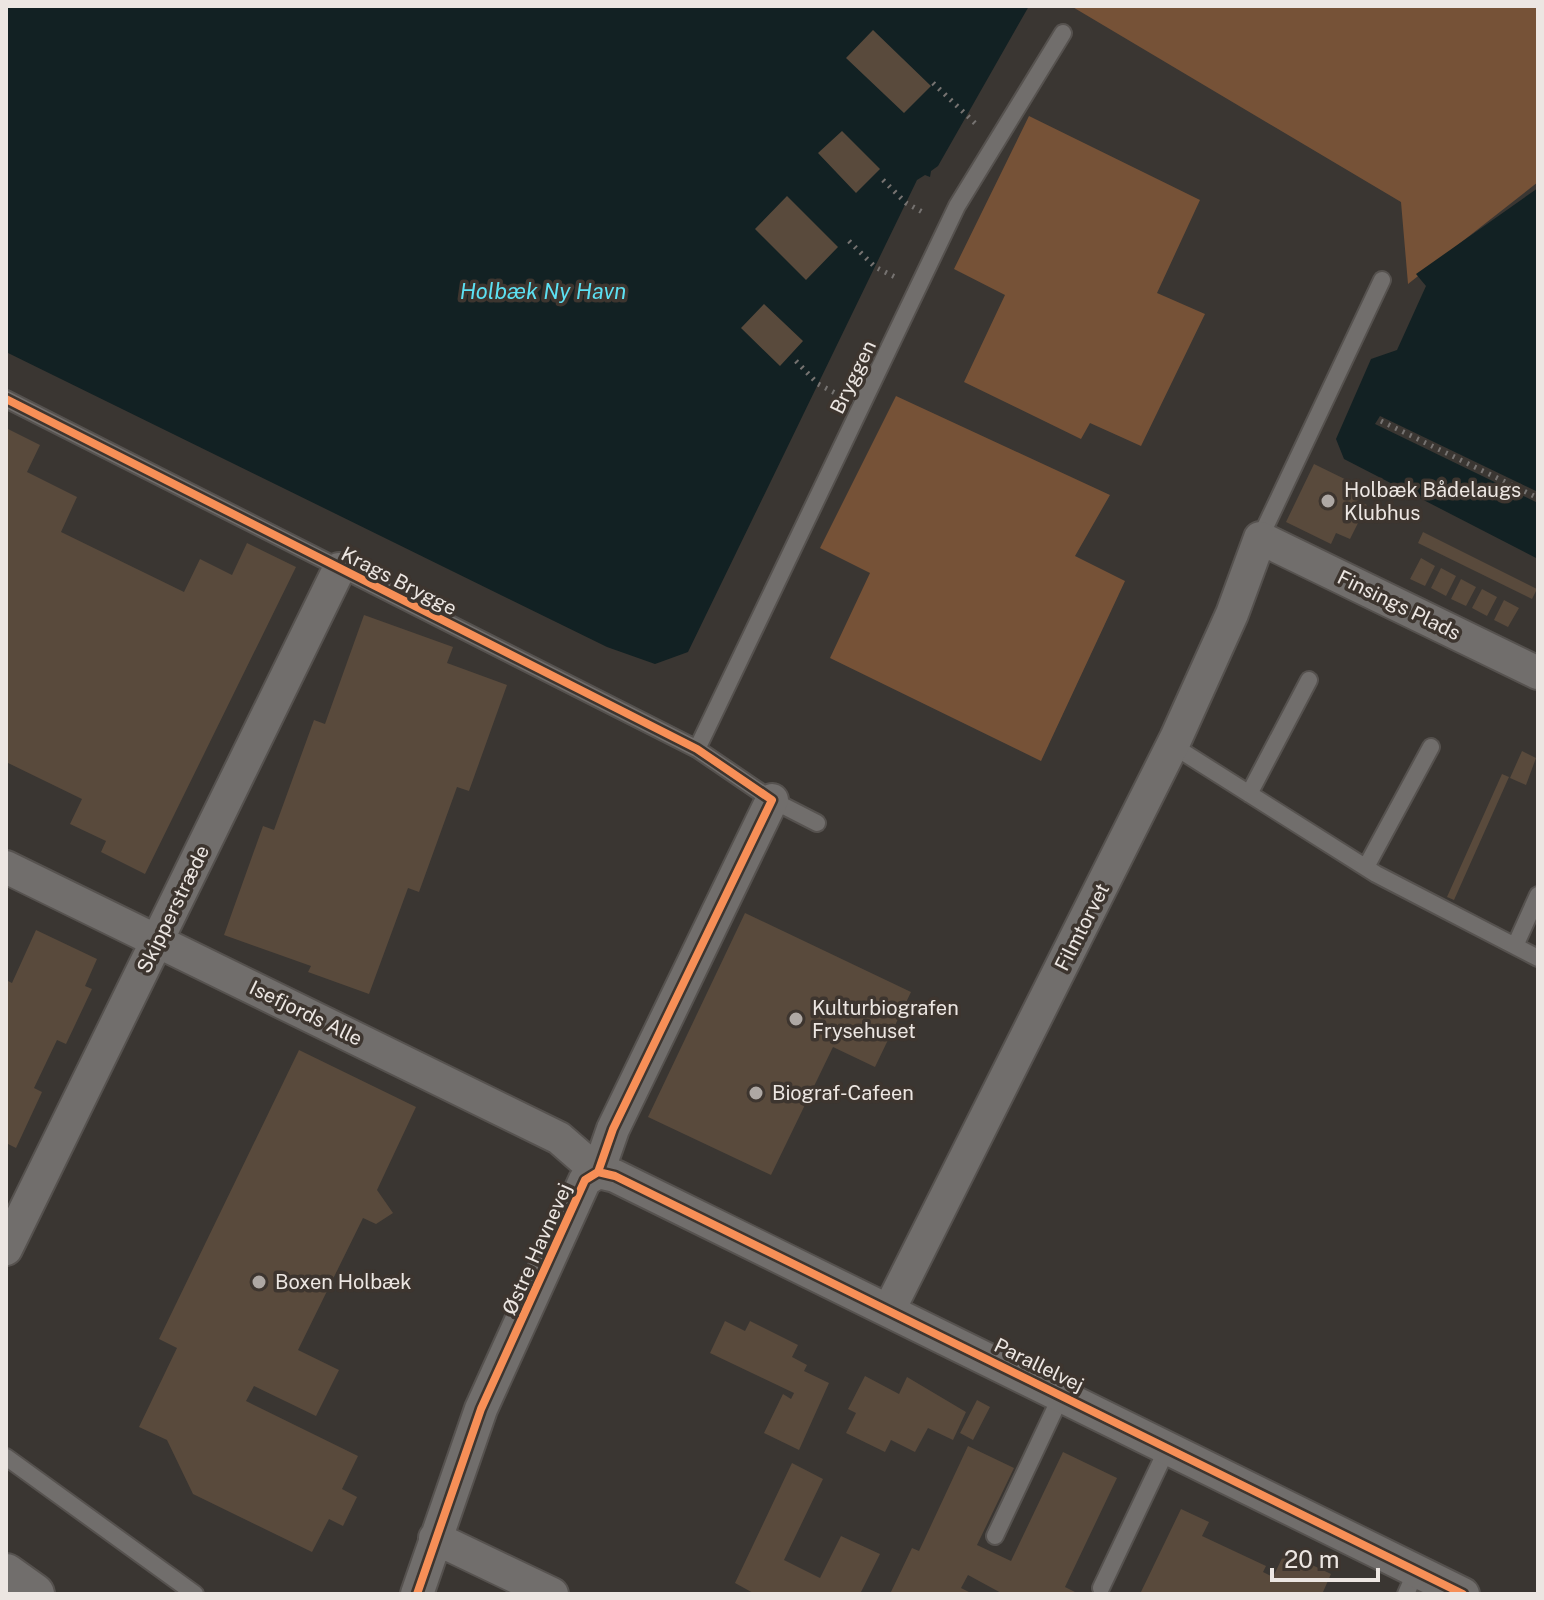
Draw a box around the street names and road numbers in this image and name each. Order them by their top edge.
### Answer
street label: Bryggen [825,336,881,418]
street label: Krags Brygge [337,542,461,620]
street label: Finsings Plads [1334,565,1464,645]
street label: Skipperstræde [132,841,214,977]
street label: Filmtorvet [1050,879,1114,975]
street label: Isefjords Alle [246,975,366,1051]
street label: Østre Havnevej [497,1179,577,1319]
street label: Parallelvej [990,1333,1088,1397]

